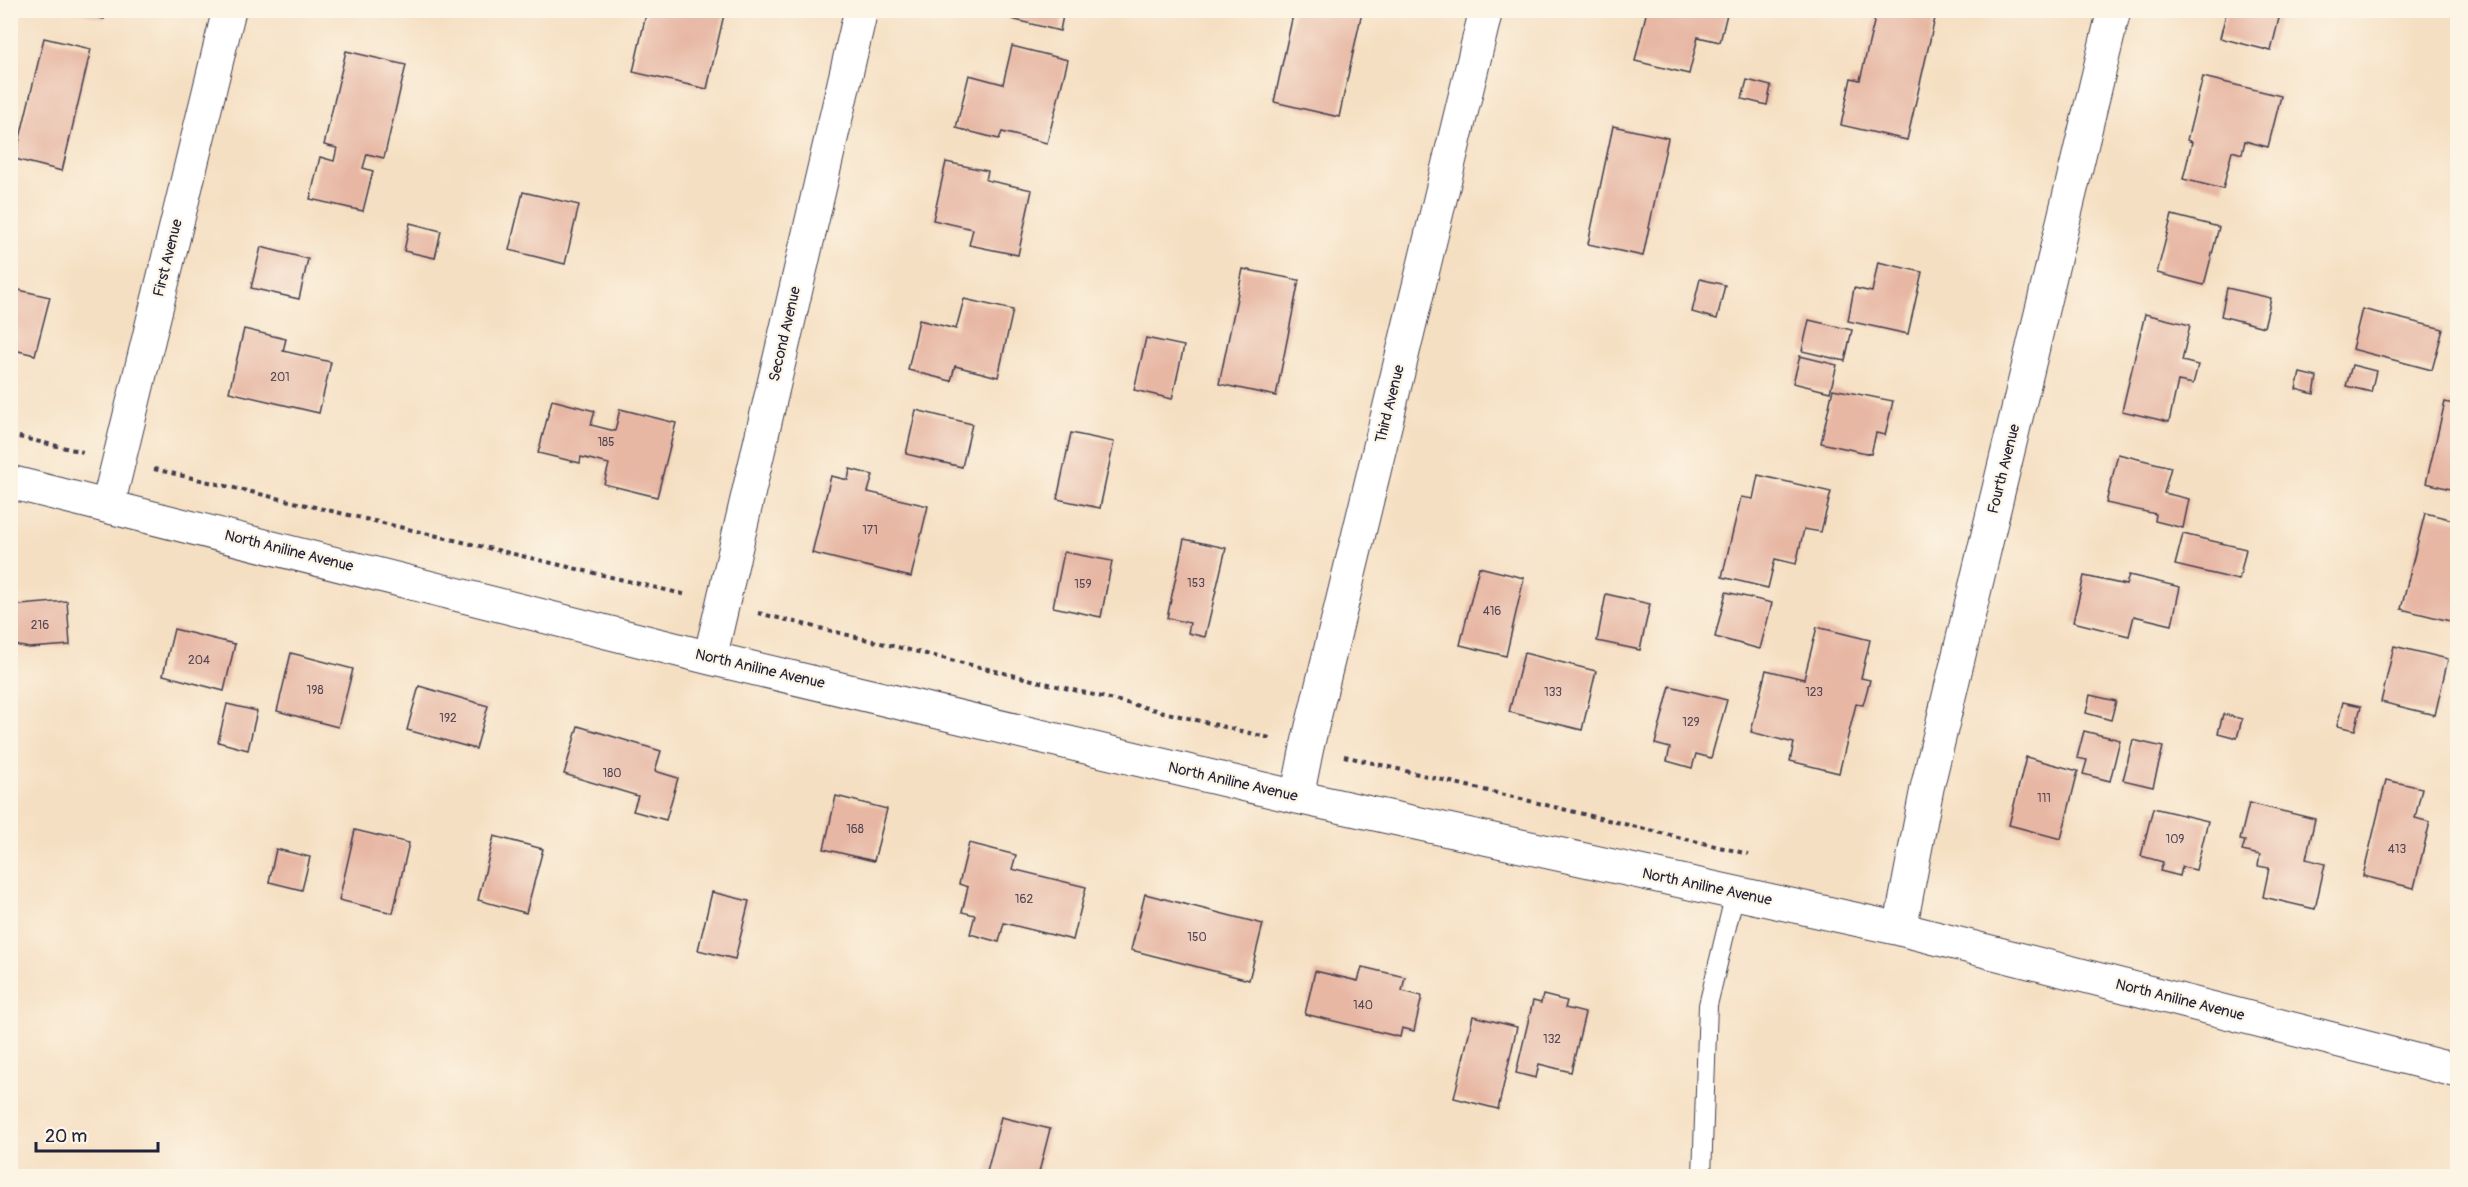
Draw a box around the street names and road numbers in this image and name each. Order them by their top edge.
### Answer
street label: First Avenue [149,217,187,299]
street label: Second Avenue [765,284,805,383]
street label: Third Avenue [1371,362,1409,445]
street label: Fourth Avenue [1984,422,2024,516]
street label: North Aniline Avenue [223,526,356,576]
street label: North Aniline Avenue [693,645,827,693]
street label: North Aniline Avenue [1166,758,1300,806]
street label: North Aniline Avenue [1640,864,1774,910]
street label: North Aniline Avenue [2114,975,2247,1025]

